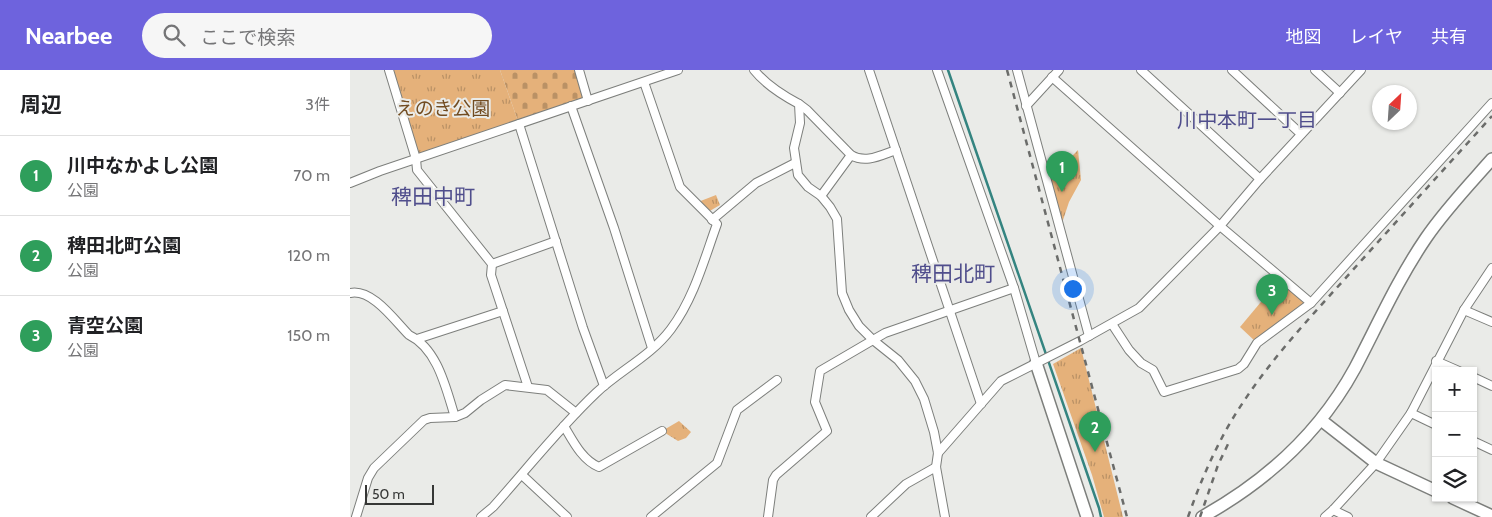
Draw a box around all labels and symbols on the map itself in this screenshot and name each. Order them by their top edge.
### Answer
north arrow [1372,85,1417,130]
park label: えのき公園 [396,97,490,120]
district label: 川中本町一丁目 [1177,108,1317,132]
pin: 1 [1046,151,1078,192]
district label: 稗田中町 [391,184,475,209]
district label: 稗田北町 [911,261,995,286]
pin: 3 [1256,274,1288,315]
your location [1060,276,1086,302]
pin: 2 [1079,411,1111,452]
scale bar [365,482,434,505]

